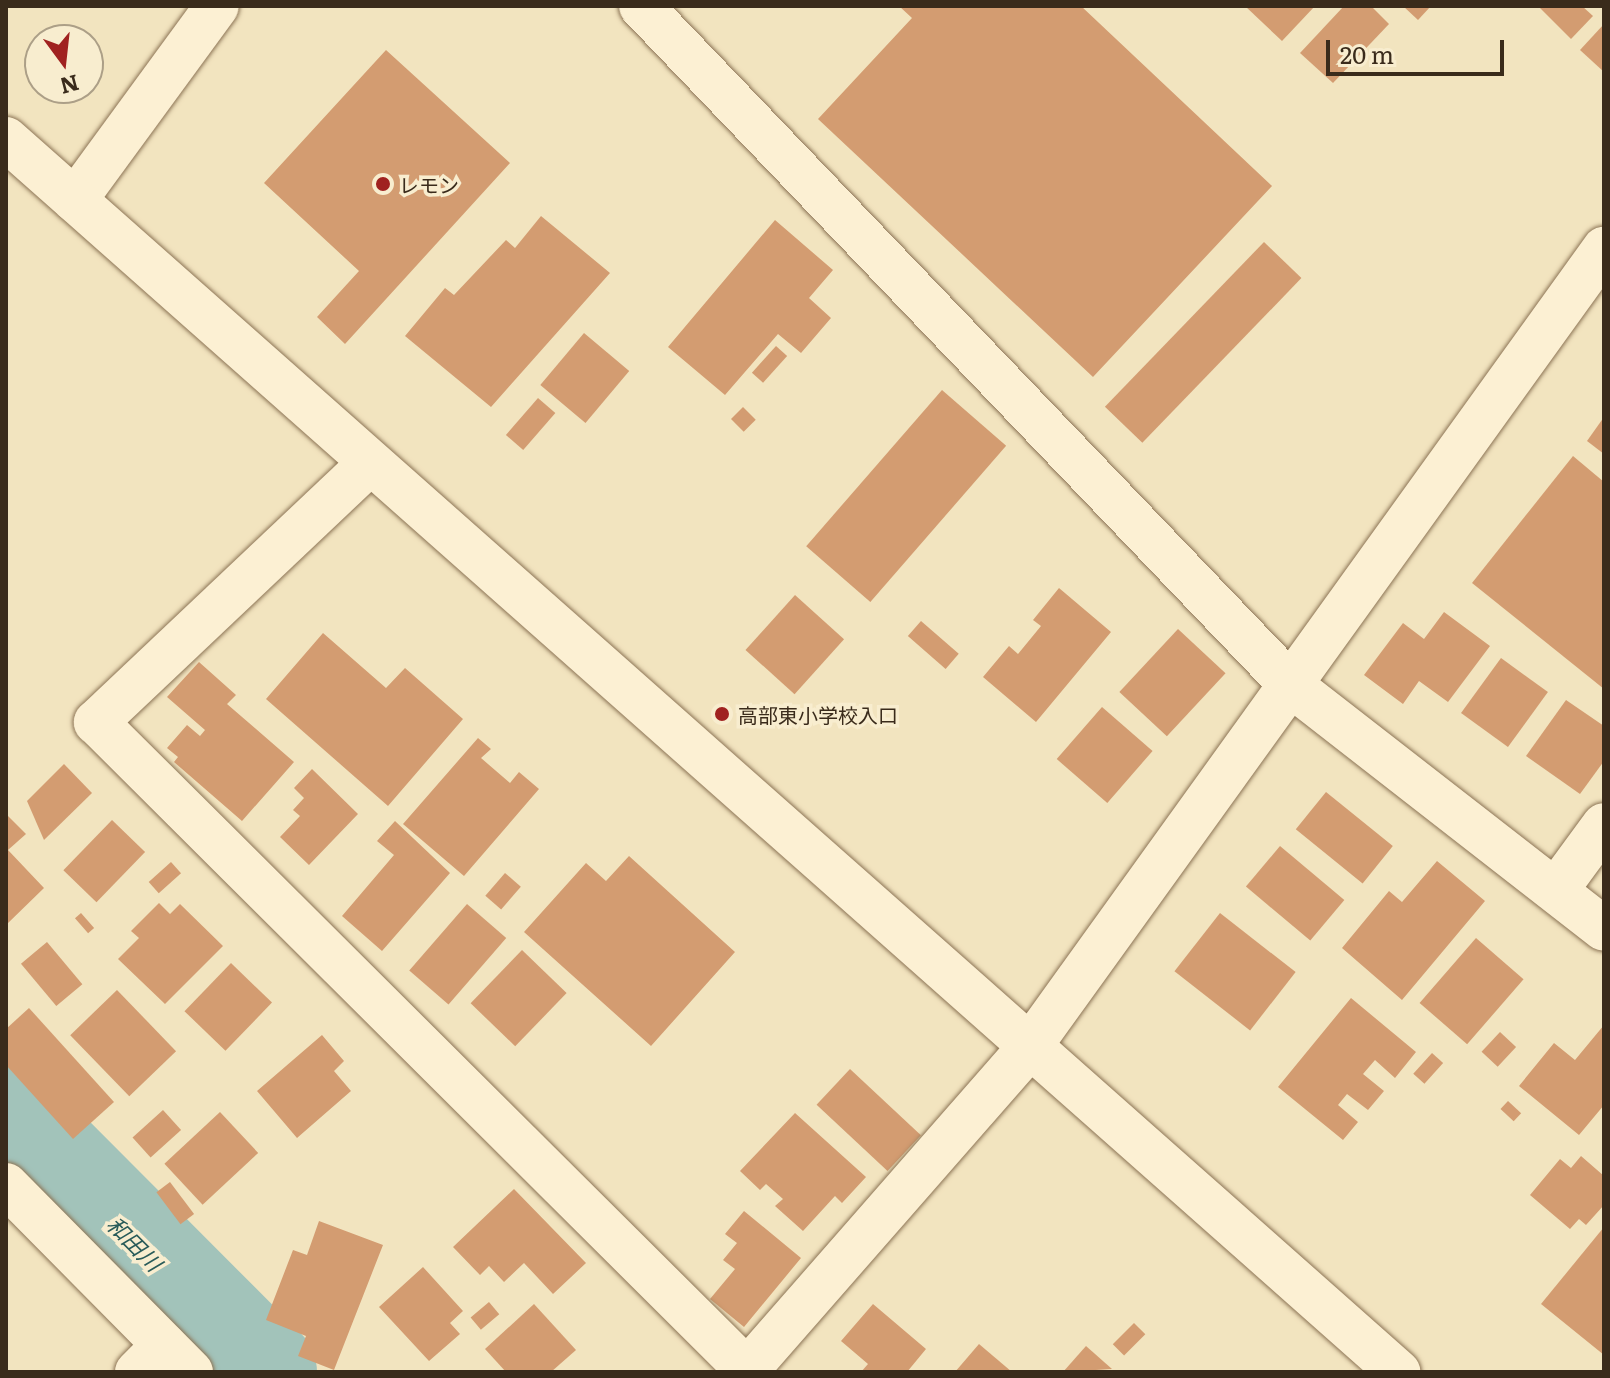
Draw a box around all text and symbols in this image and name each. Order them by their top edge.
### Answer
north arrow [24,24,104,104]
scale bar [1330,24,1508,74]
text: 20 m [1340,36,1394,71]
text: N [57,67,83,104]
place label: レモン [399,172,459,196]
marker: レモン [374,175,392,193]
place label: 高部東小学校入口 [738,702,898,726]
marker: 高部東小学校入口 [713,705,731,723]
water label: 和田川 [102,1210,168,1276]

